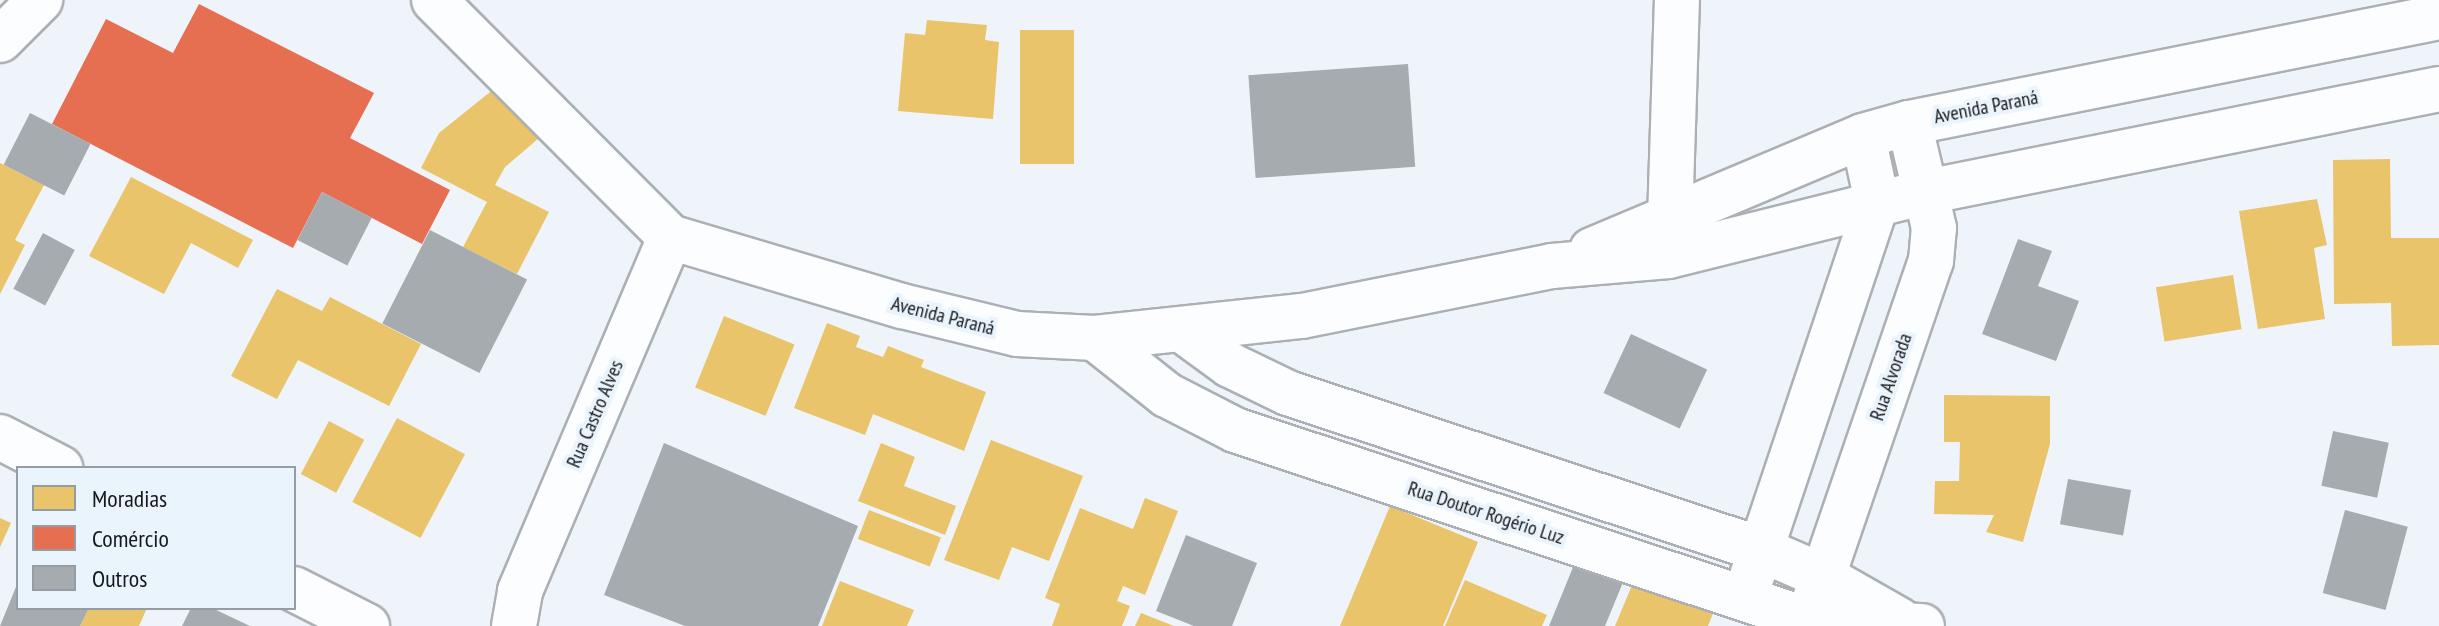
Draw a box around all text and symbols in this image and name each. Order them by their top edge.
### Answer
street label: Avenida Paraná [1932,85,2040,129]
street label: Avenida Paraná [889,292,997,340]
street label: Rua Alvorada [1865,330,1917,424]
street label: Rua Castro Alves [561,356,629,472]
legend [16,466,296,610]
street label: Rua Doutor Rogério Luz [1405,476,1567,550]
text: Moradias [92,483,167,514]
text: Comércio [92,523,169,554]
text: Outros [92,563,147,594]

